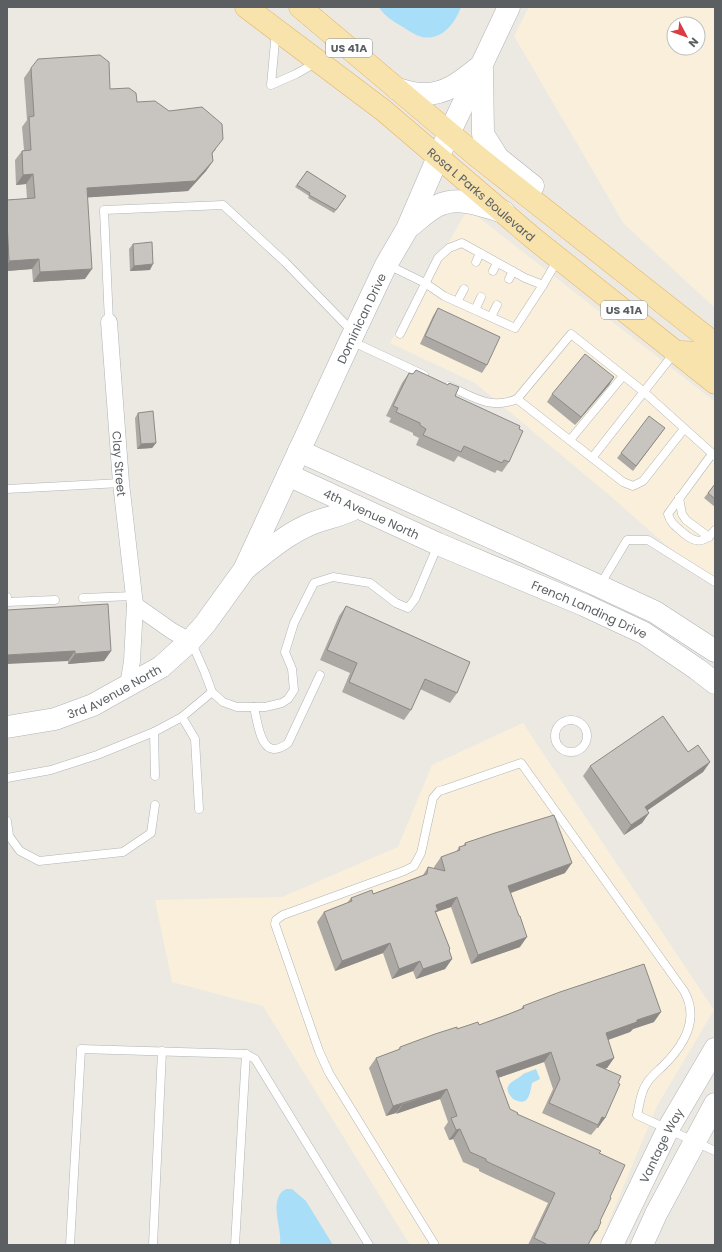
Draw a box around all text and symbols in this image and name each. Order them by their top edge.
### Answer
north arrow [666,16,706,56]
text: N [685,34,702,51]
road number: US 41A [326,39,372,57]
street label: Rosa L Parks Boulevard [424,143,539,245]
street label: Dominican Drive [332,270,390,366]
road number: US 41A [601,301,647,319]
street label: Clay Street [109,430,131,497]
street label: 4th Avenue North [321,484,422,543]
street label: French Landing Drive [529,576,650,642]
street label: 3rd Avenue North [65,660,164,722]
street label: Vantage Way [635,1105,687,1186]

